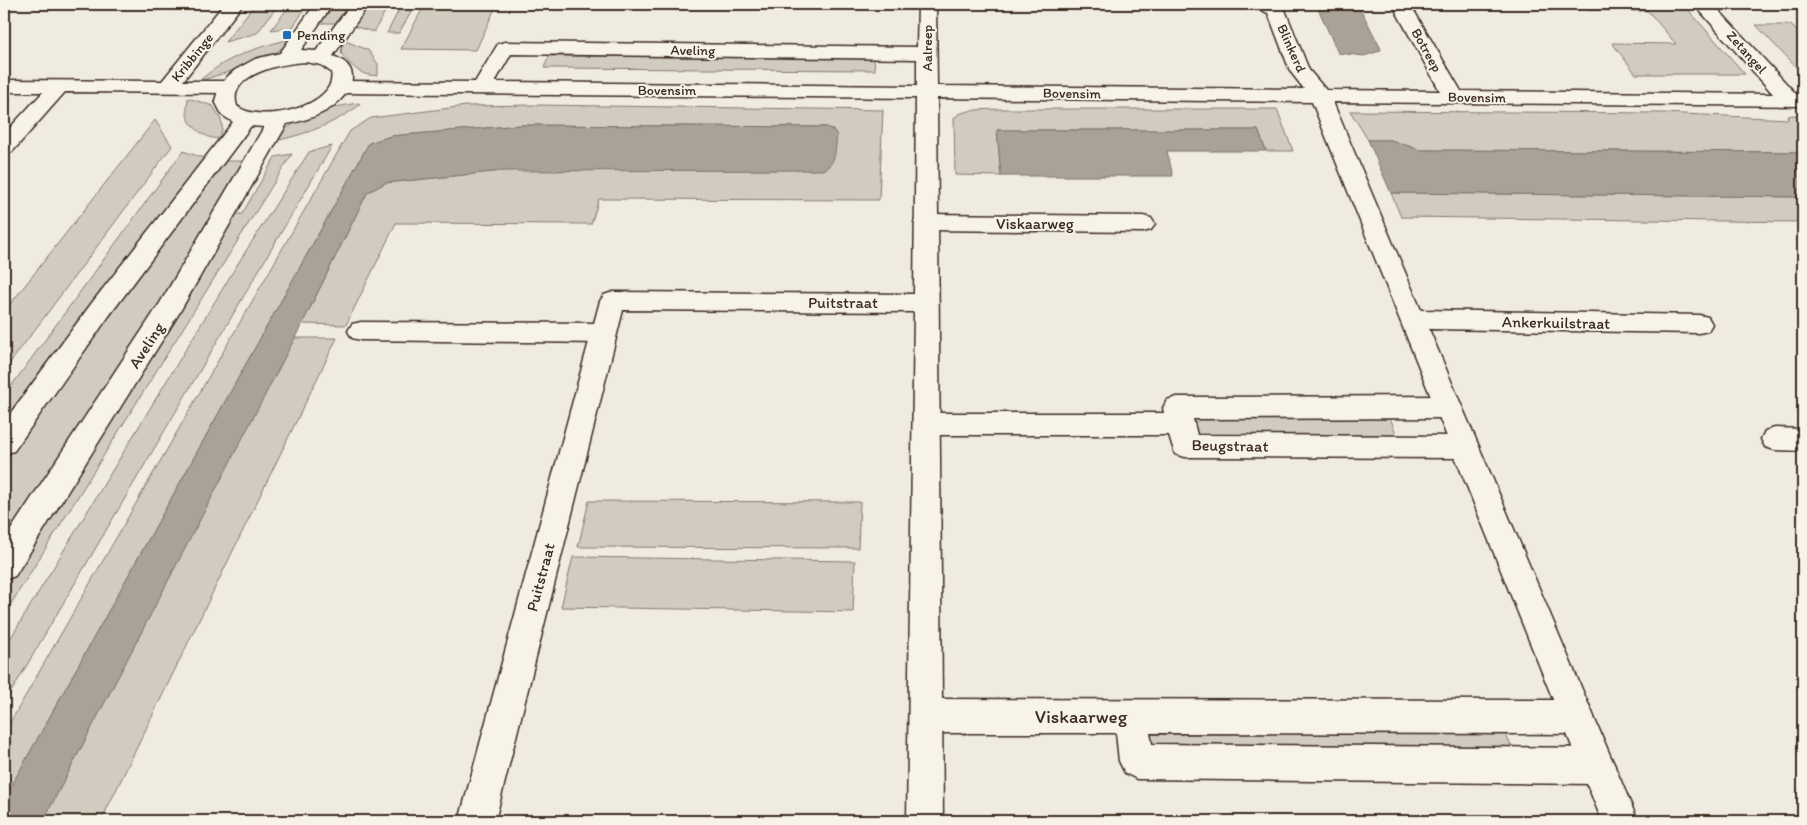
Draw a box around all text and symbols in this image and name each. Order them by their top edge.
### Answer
street label: Blinkerd [1273,21,1310,75]
street label: Aalreep [919,25,936,71]
street label: Botreep [1408,25,1446,75]
place label: Pending [297,27,346,44]
street label: Zetangel [1723,27,1770,77]
street label: Kribbinge [168,29,217,85]
marker: Pending [281,29,293,41]
street label: Aveling [671,42,716,59]
street label: Bovensim [638,82,696,99]
street label: Bovensim [1043,84,1102,103]
street label: Bovensim [1448,88,1507,107]
street label: Viskaarweg [996,214,1075,233]
street label: Puitstraat [808,293,878,312]
street label: Ankerkuilstraat [1502,312,1610,333]
street label: Aveling [125,318,169,372]
street label: Beugstraat [1191,435,1269,456]
street label: Puitstraat [522,541,559,614]
street label: Viskaarweg [1035,705,1128,728]

